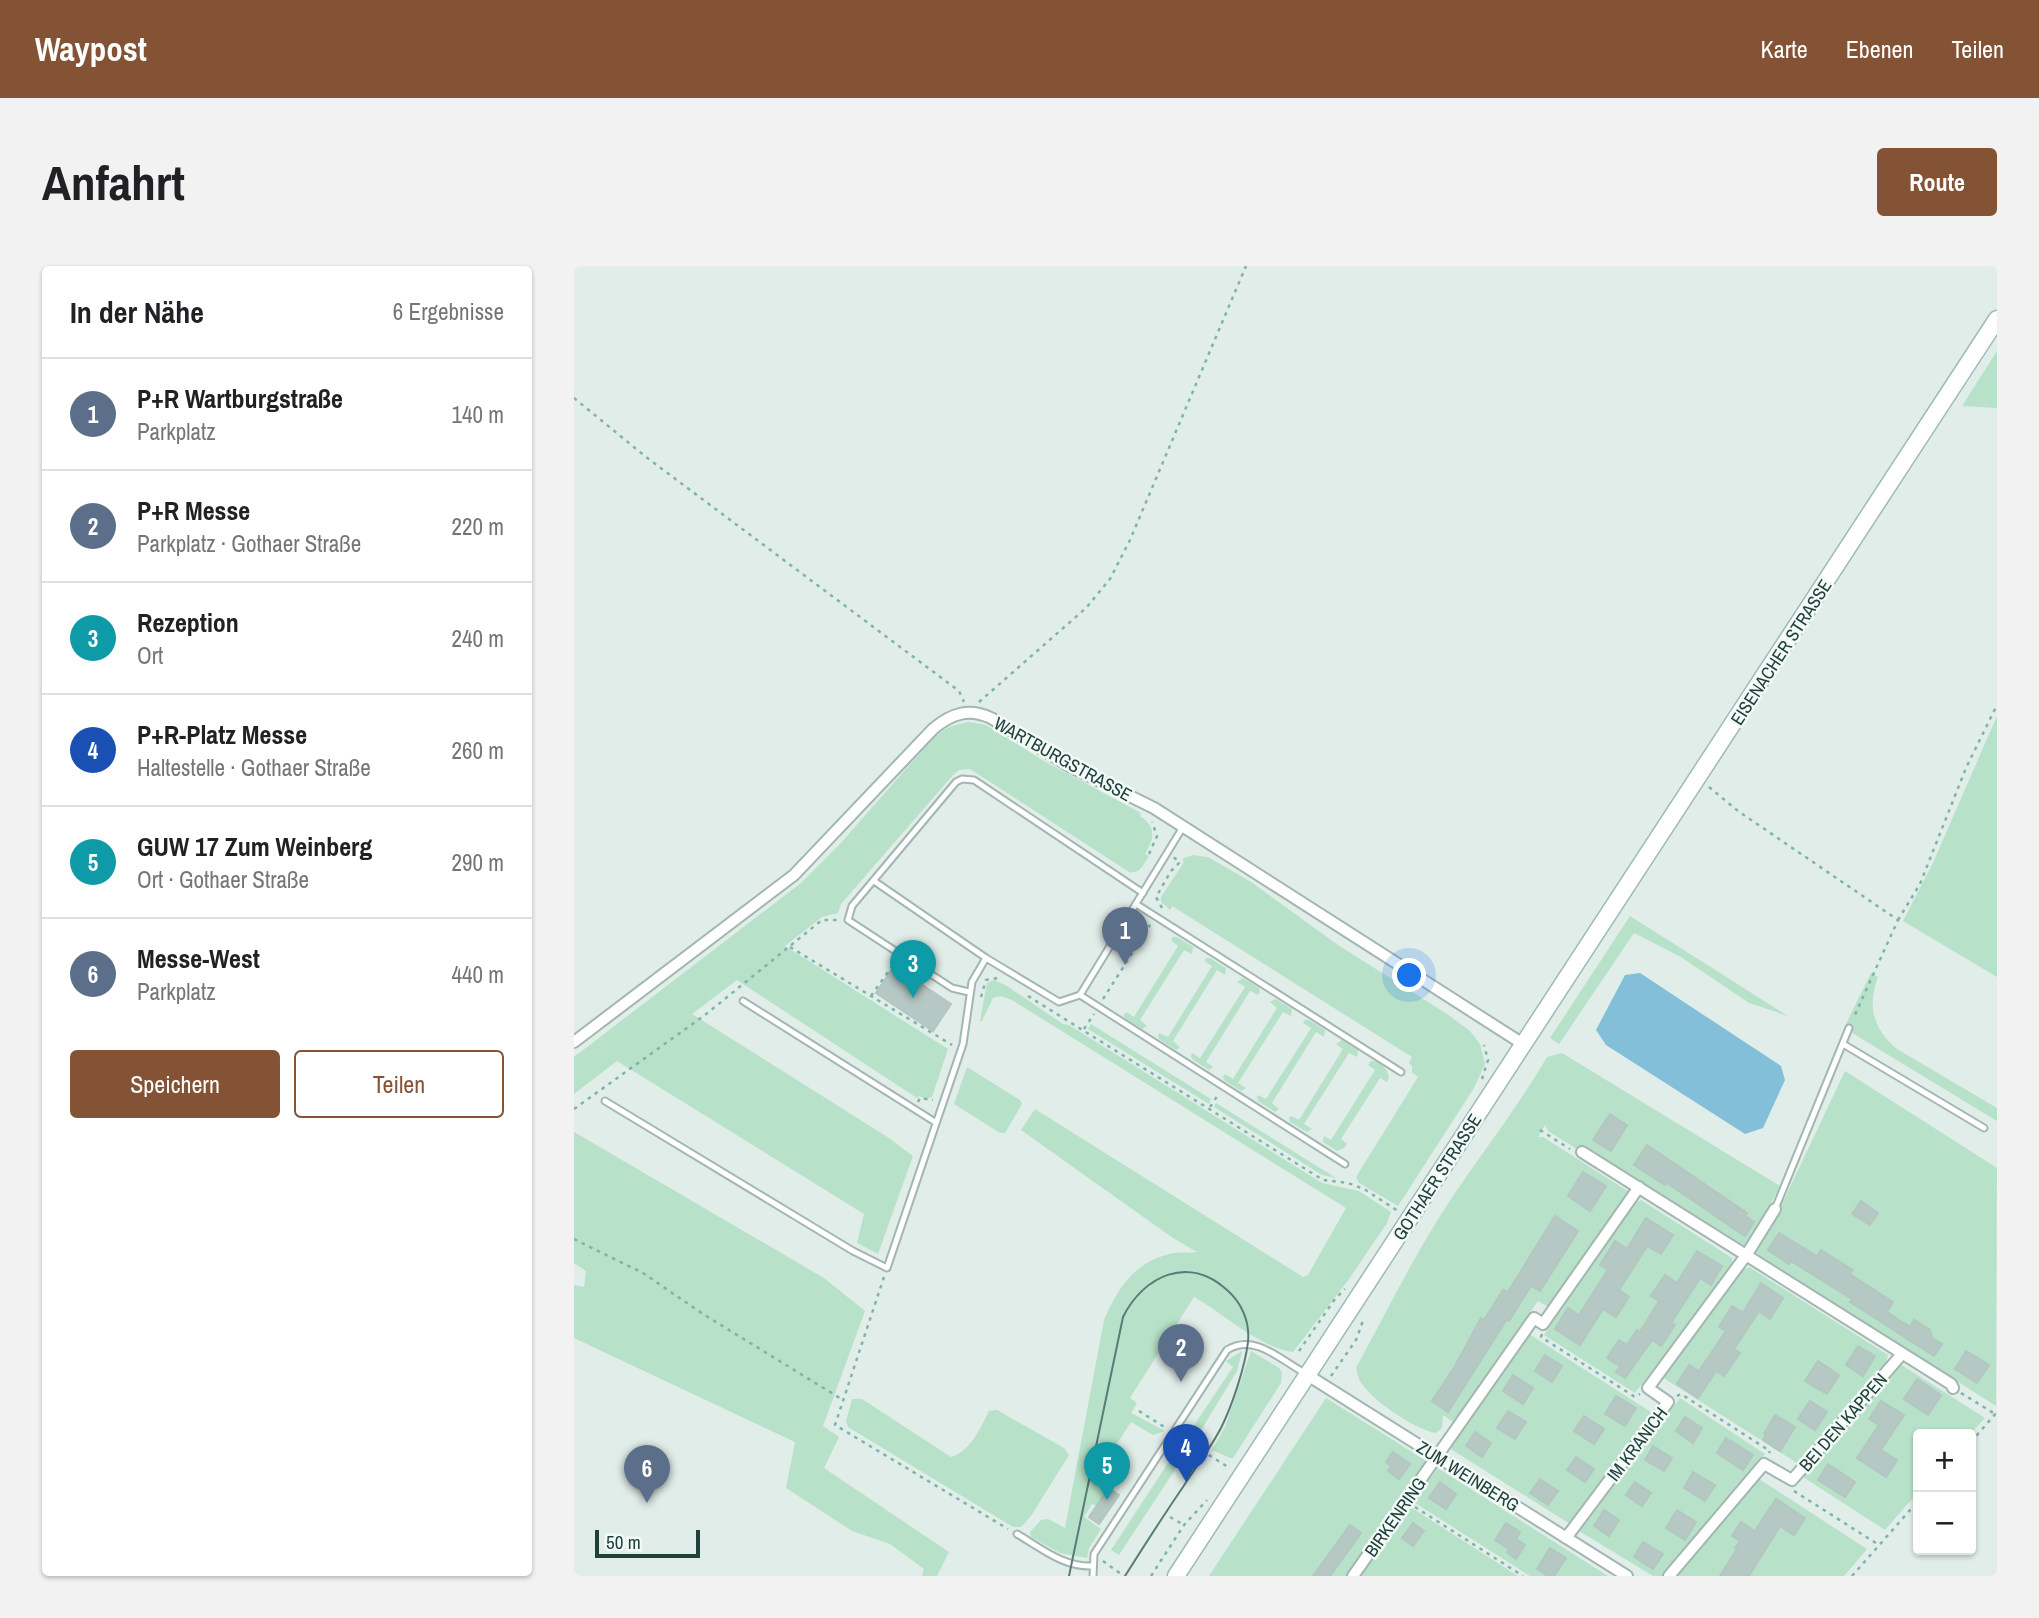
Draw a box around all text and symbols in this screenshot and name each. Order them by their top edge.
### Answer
text: Waypost [35,27,147,71]
text: Karte [1761,33,1808,65]
text: Ebenen [1846,33,1913,65]
text: Teilen [1951,33,2004,65]
button: Route [1877,148,1997,216]
text: Anfahrt [42,149,185,215]
text: In der Nähe [70,292,204,332]
text: 6 Ergebnisse [393,296,504,327]
text: P+R Wartburgstraße [137,381,343,416]
text: 1 [88,399,98,430]
text: 140 m [452,399,504,430]
text: Parkplatz [137,416,216,447]
text: P+R Messe [137,493,250,528]
text: 2 [88,511,98,542]
text: 220 m [452,511,504,542]
text: Parkplatz · Gothaer Straße [137,528,361,559]
street label: EISENACHER STRASSE [1725,574,1837,730]
text: Rezeption [137,605,239,640]
text: 3 [88,623,98,654]
text: 240 m [452,623,504,654]
text: Ort [137,640,163,671]
street label: WARTBURGSTRASSE [989,711,1137,807]
text: P+R-Platz Messe [137,717,307,752]
text: 4 [88,735,98,766]
text: 260 m [452,735,504,766]
text: Haltestelle · Gothaer Straße [137,752,371,783]
text: GUW 17 Zum Weinberg [137,829,372,864]
text: 5 [88,847,98,878]
text: 290 m [452,847,504,878]
text: Ort · Gothaer Straße [137,864,309,895]
pin: 1 [1102,907,1148,965]
pin: 3 [890,940,936,998]
text: Messe-West [137,941,260,976]
your location [1392,958,1426,992]
text: 6 [88,959,98,990]
text: 440 m [452,959,504,990]
text: Parkplatz [137,976,216,1007]
button: Speichern [70,1050,280,1118]
button: Teilen [294,1050,504,1118]
street label: GOTHAER STRASSE [1387,1109,1487,1245]
pin: 2 [1158,1324,1204,1382]
street label: BEI DEN KAPPEN [1793,1367,1893,1477]
street label: IM KRANICH [1601,1402,1673,1486]
pin: 4 [1163,1424,1209,1482]
map controls [1913,1429,1976,1555]
button: + [1913,1429,1976,1492]
street label: ZUM WEINBERG [1412,1435,1524,1517]
pin: 5 [1084,1442,1130,1500]
pin: 6 [624,1445,670,1503]
street label: BIRKENRING [1358,1472,1432,1562]
button: − [1913,1492,1976,1555]
scale bar [595,1527,700,1559]
text: 50 m [606,1529,641,1555]

